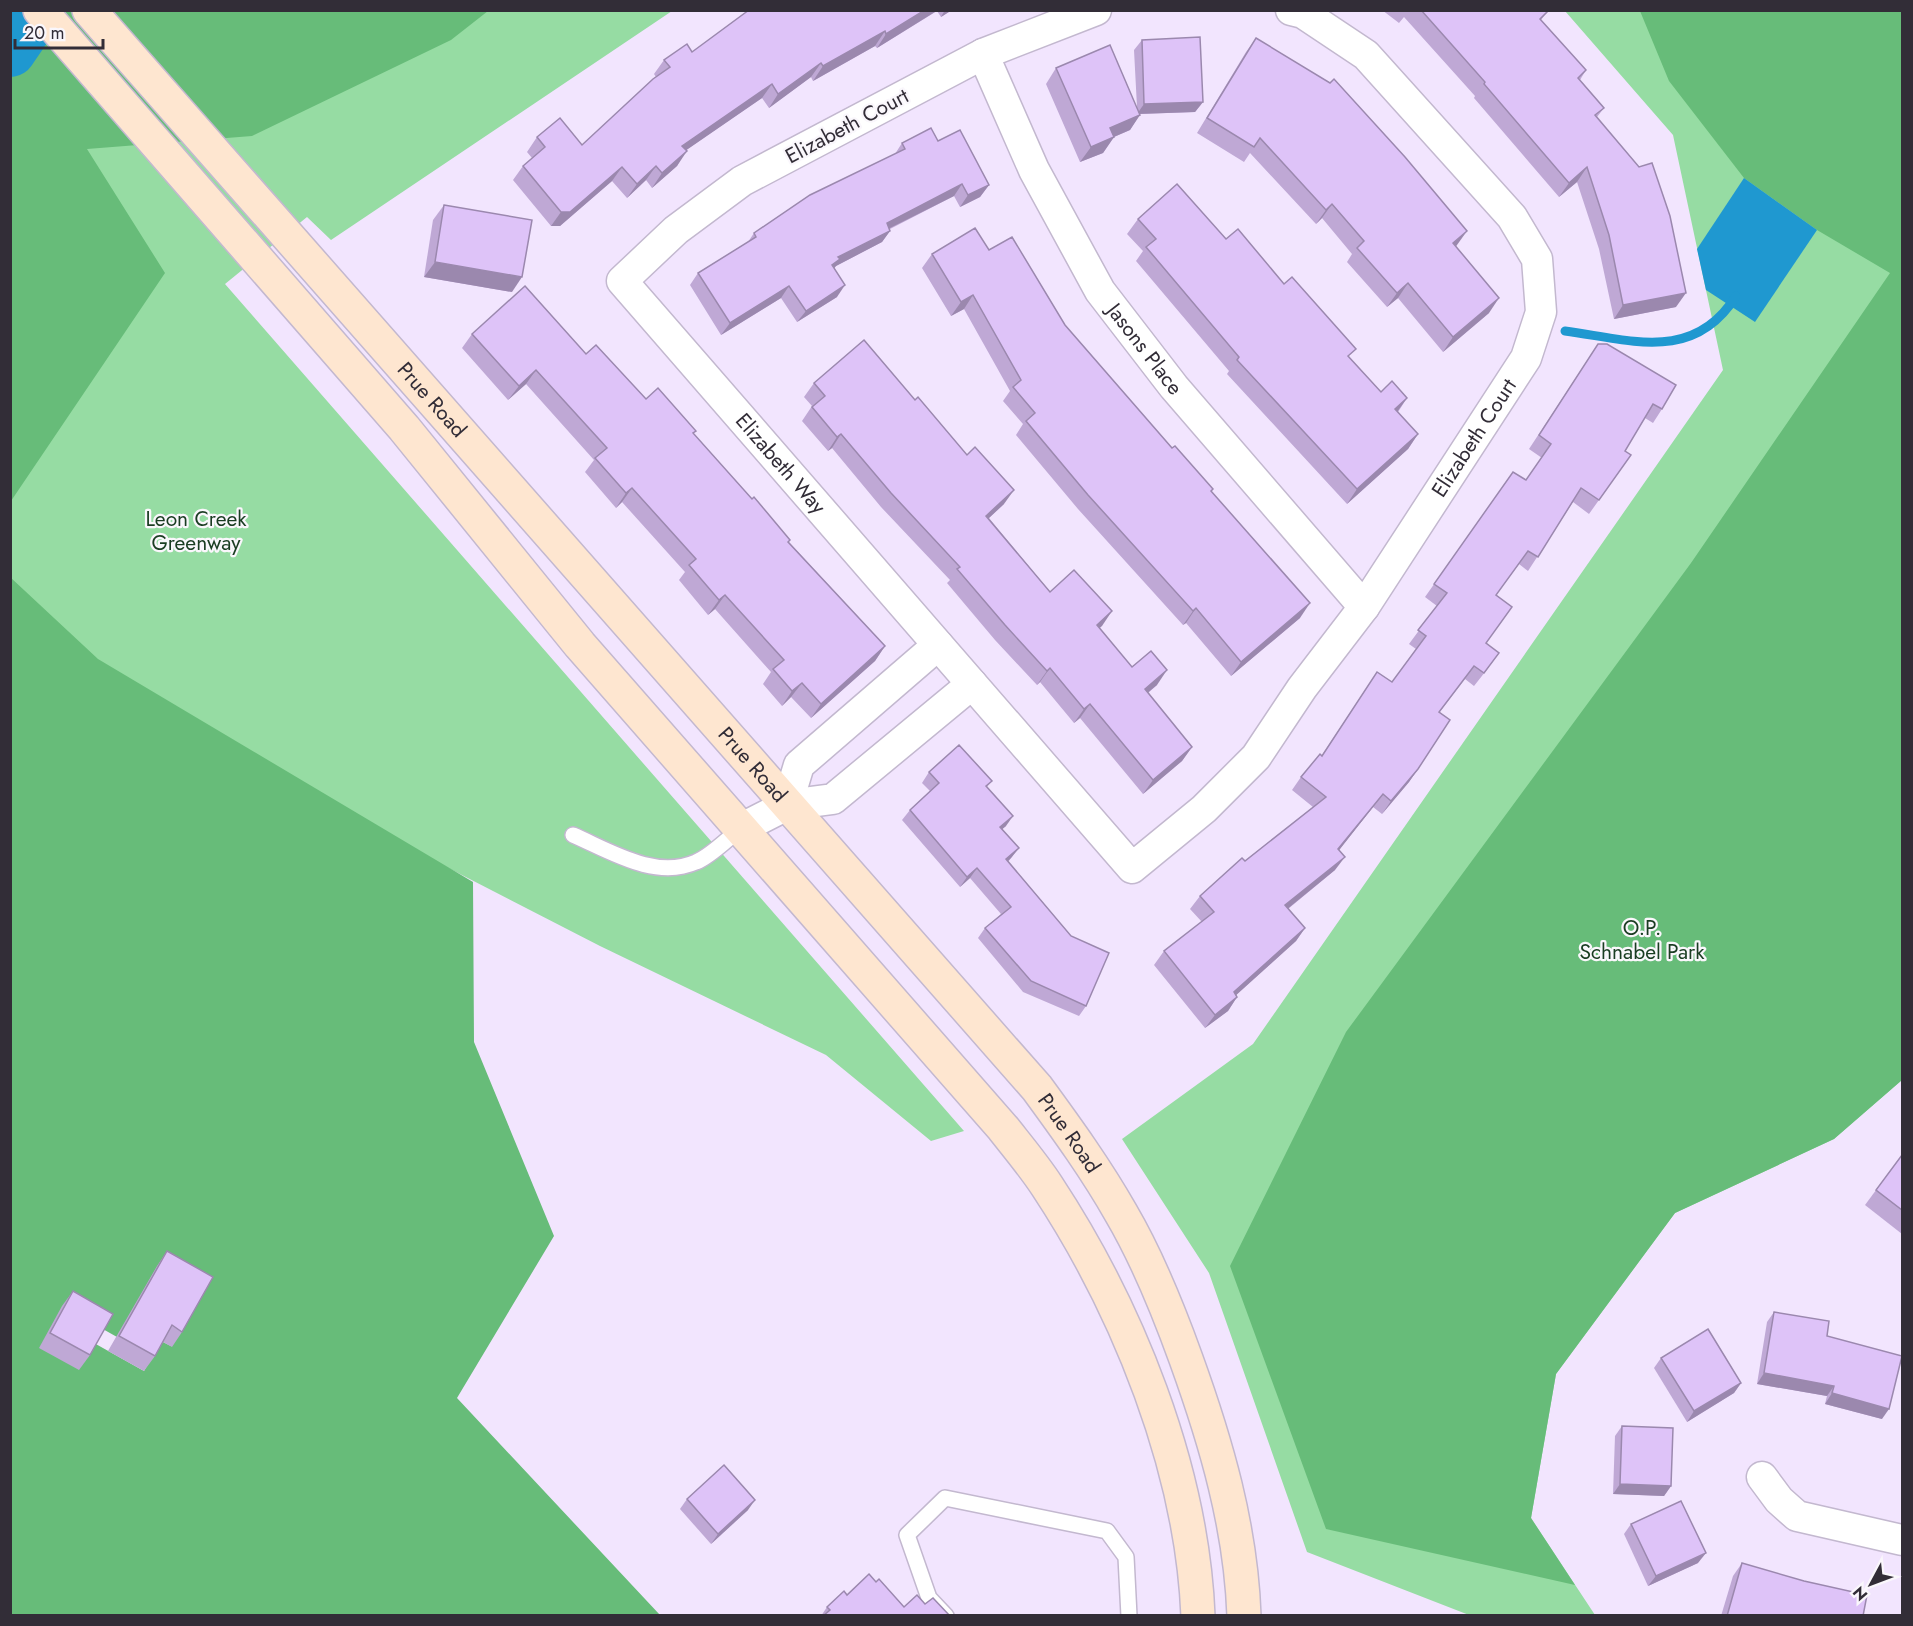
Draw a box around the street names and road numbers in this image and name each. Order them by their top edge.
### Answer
street label: Elizabeth Court [780,81,914,171]
street label: Jasons Place [1098,295,1190,402]
street label: Prue Road [390,355,473,444]
street label: Elizabeth Court [1424,373,1524,503]
street label: Elizabeth Way [728,407,833,521]
street label: Prue Road [711,720,794,809]
street label: Prue Road [1031,1087,1108,1179]

